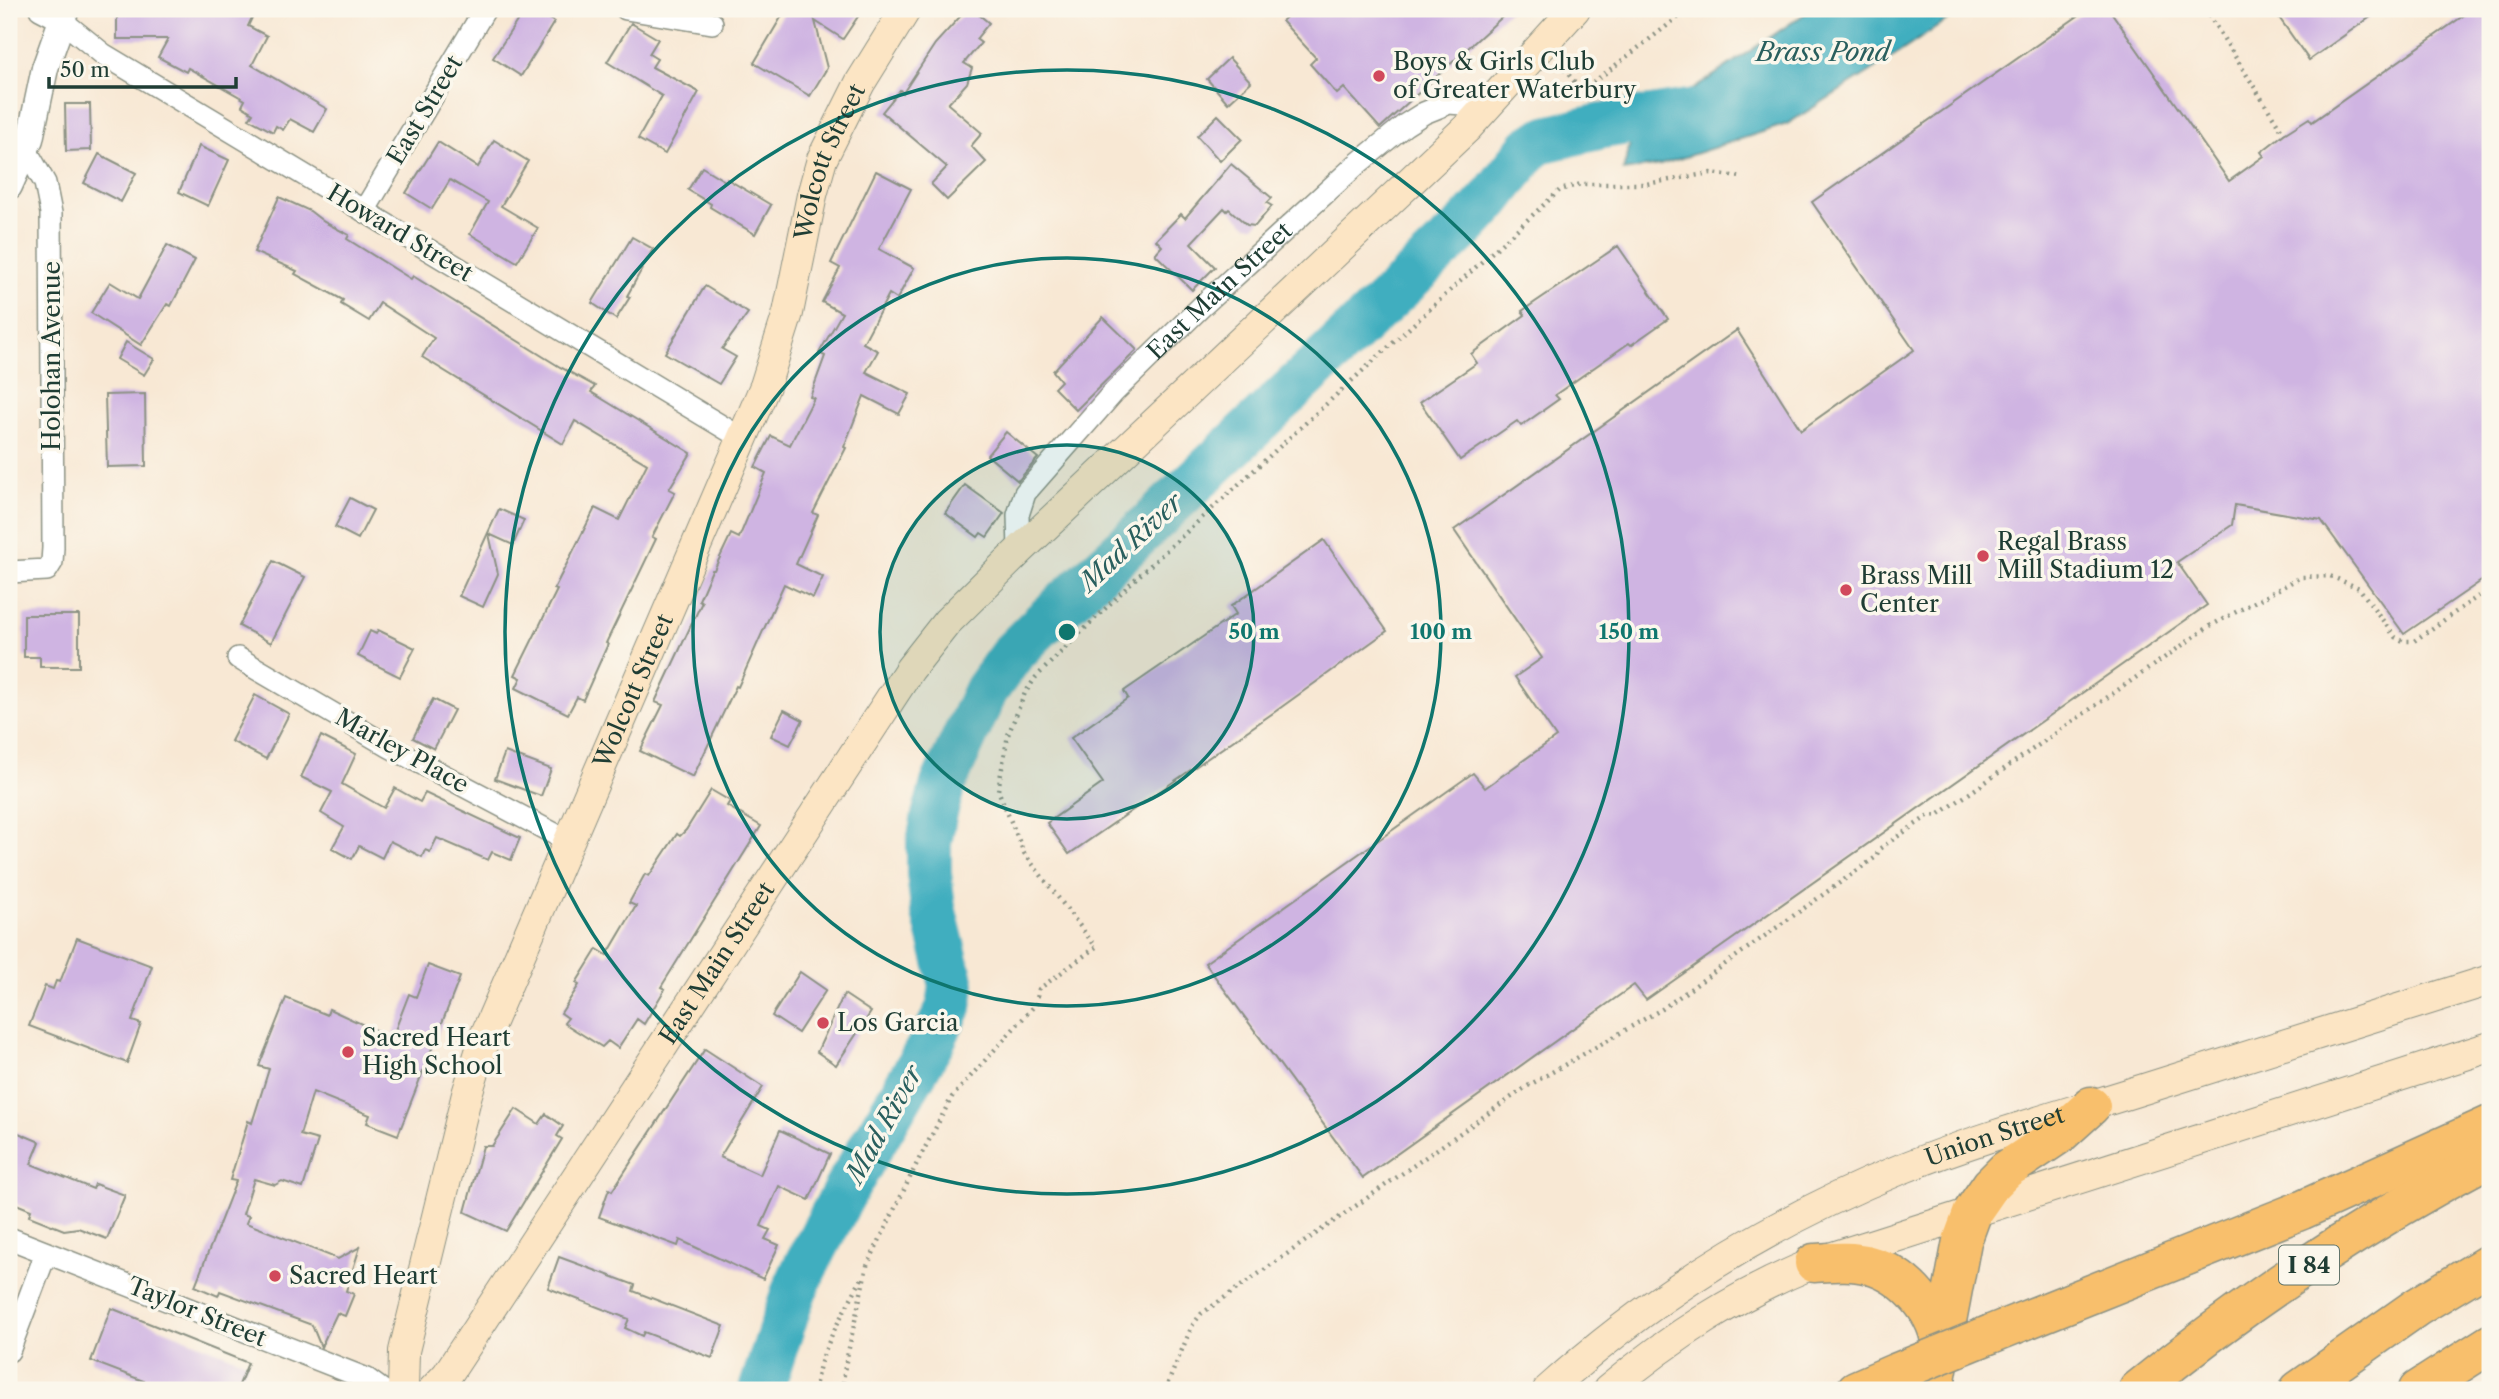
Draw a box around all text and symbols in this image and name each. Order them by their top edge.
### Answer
water label: Brass Pond [1754,36,1893,68]
scale bar [49,46,236,90]
place label: Boys & Girls Club of Greater Waterbury [1393,47,1637,104]
street label: East Street [381,49,469,170]
text: 50 m [60,57,110,82]
marker: Boys & Girls Club of Greater Waterbury [1371,68,1387,84]
street label: Wolcott Street [788,78,871,243]
street label: Howard Street [322,178,479,288]
street label: East Main Street [1141,215,1298,365]
street label: Holohan Avenue [37,261,66,451]
water label: Mad River [1071,485,1190,600]
place label: Regal Brass Mill Stadium 12 [1997,527,2174,584]
marker: Regal Brass Mill Stadium 12 [1975,548,1991,564]
place label: Brass Mill Center [1860,561,1972,618]
marker: Brass Mill Center [1838,582,1854,598]
street label: Wolcott Street [587,609,679,773]
text: 50 m [1228,619,1280,644]
text: 100 m [1410,619,1472,644]
text: 150 m [1599,619,1659,644]
centre of rings [1055,620,1079,644]
street label: Marley Place [331,702,474,799]
street label: East Main Street [653,876,781,1049]
place label: Los Garcia [837,1008,959,1037]
marker: Los Garcia [815,1015,831,1031]
place label: Sacred Heart High School [362,1023,511,1080]
marker: Sacred Heart High School [340,1044,356,1060]
water label: Mad River [837,1058,930,1191]
street label: Union Street [1921,1099,2068,1172]
road number: I 84 [2279,1246,2339,1284]
place label: Sacred Heart [289,1261,438,1290]
marker: Sacred Heart [267,1268,283,1284]
street label: Taylor Street [124,1271,271,1353]

